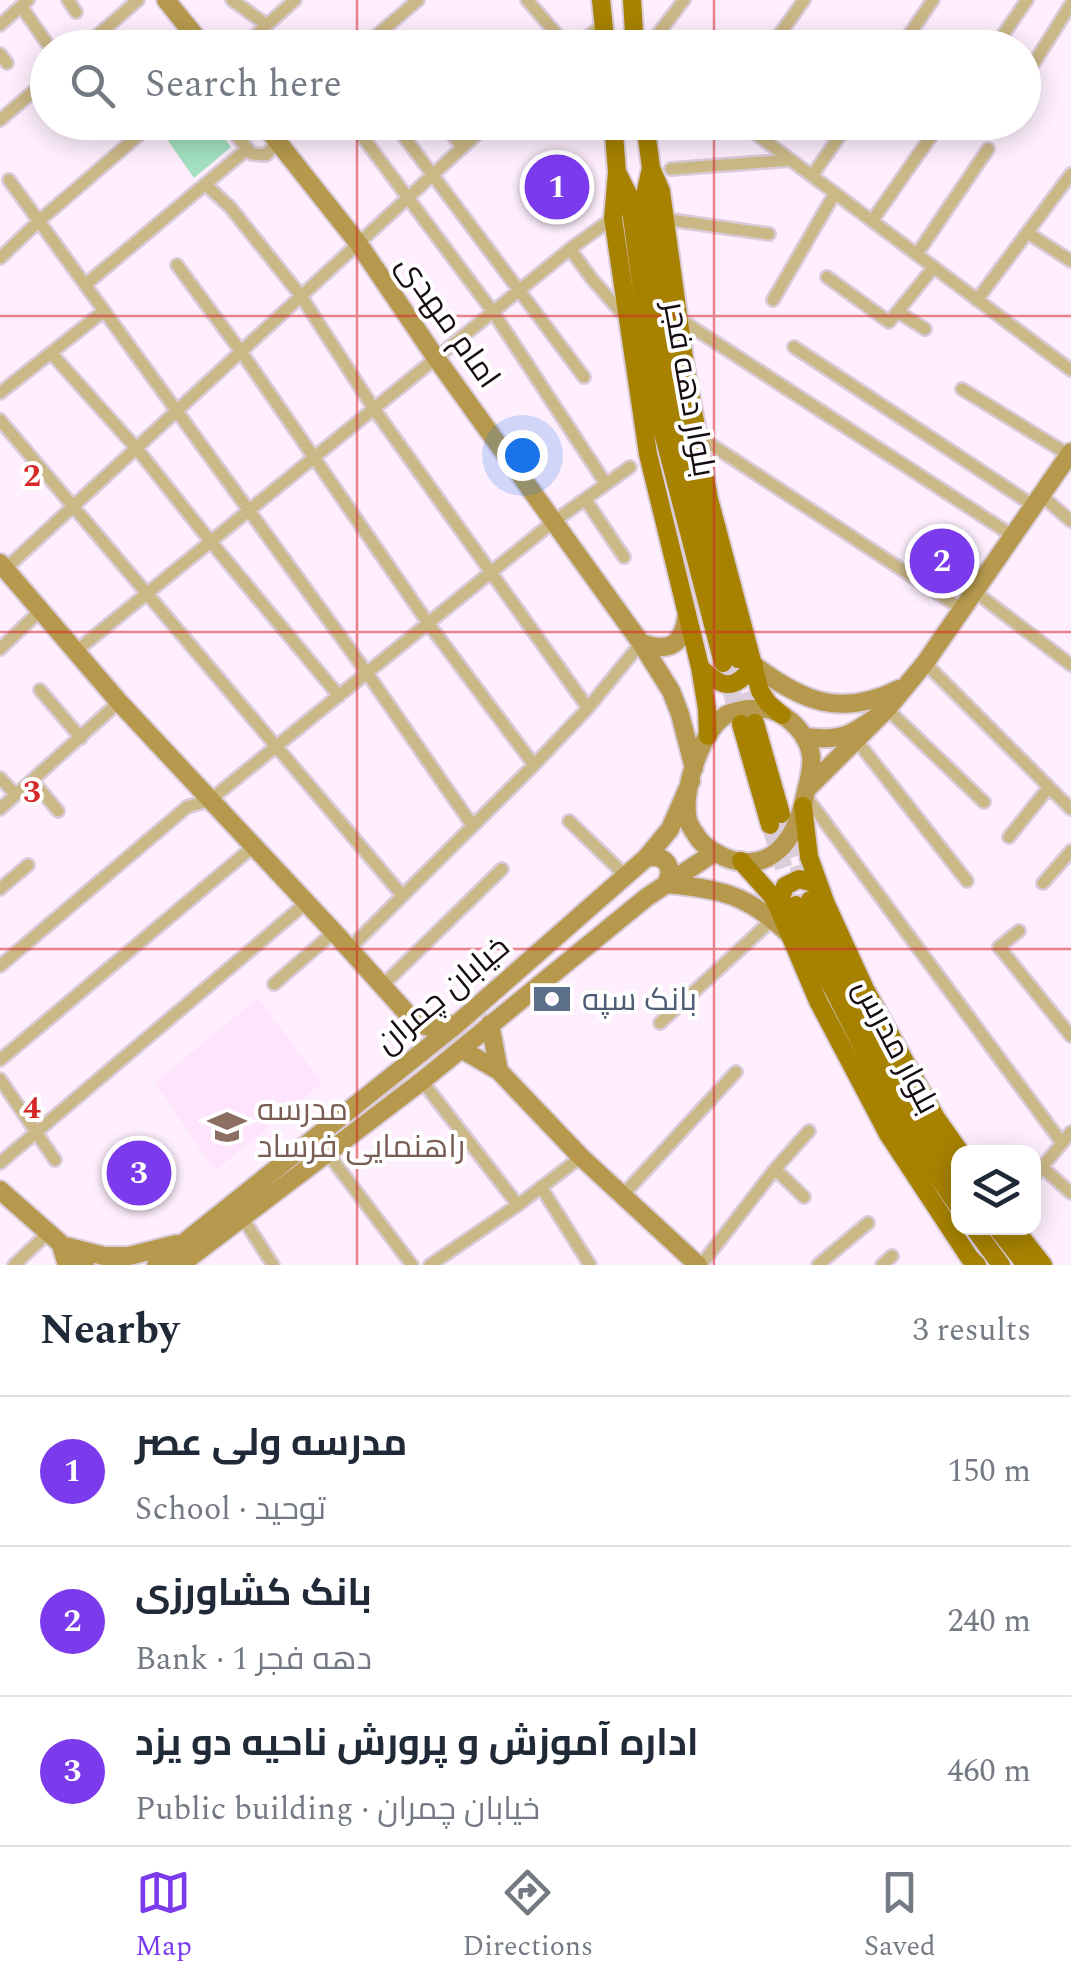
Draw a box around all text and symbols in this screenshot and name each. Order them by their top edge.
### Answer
search box [30,30,1041,140]
text: Search here [145,56,342,114]
icon: search [65,58,120,113]
pin: 1 [524,150,590,224]
street label: امام مهدی [384,245,512,399]
street label: بلوار دهه فجر [649,296,728,481]
your location [497,430,548,481]
text: 2 [23,452,41,501]
pin: 2 [910,524,974,598]
text: 3 [23,768,41,817]
street label: خیابان چمران [365,924,521,1066]
street label: بلوار مدرس [840,970,952,1123]
place label: بانک سپه [582,976,697,1025]
bank icon: بانک سپه [531,978,573,1020]
text: 4 [23,1084,41,1133]
place label: مدرسه راهنمایی فرساد [257,1086,465,1172]
school or university icon: مدرسه راهنمایی فرساد [206,1106,248,1148]
pin: 3 [106,1136,172,1210]
map controls [951,1145,1041,1235]
button: layers [951,1145,1041,1235]
text: Nearby [40,1299,179,1362]
text: 3 results [912,1306,1031,1355]
text: مدرسه ولی عصر [135,1415,407,1473]
text: 1 [64,1447,81,1496]
text: 150 m [947,1447,1031,1496]
text: School · توحید [135,1485,326,1534]
text: بانک کشاورزی [135,1565,372,1623]
text: 2 [64,1597,81,1646]
text: 240 m [947,1597,1031,1646]
text: Bank · دهه فجر 1 [135,1635,372,1684]
text: اداره آموزش و پرورش ناحیه دو یزد [135,1715,699,1773]
text: 3 [64,1747,81,1796]
text: 460 m [947,1747,1031,1796]
text: Public building · خیابان چمران [135,1785,540,1834]
tab: Map [135,1865,192,1968]
tab: Directions [462,1865,593,1968]
tab: Saved [864,1865,936,1968]

